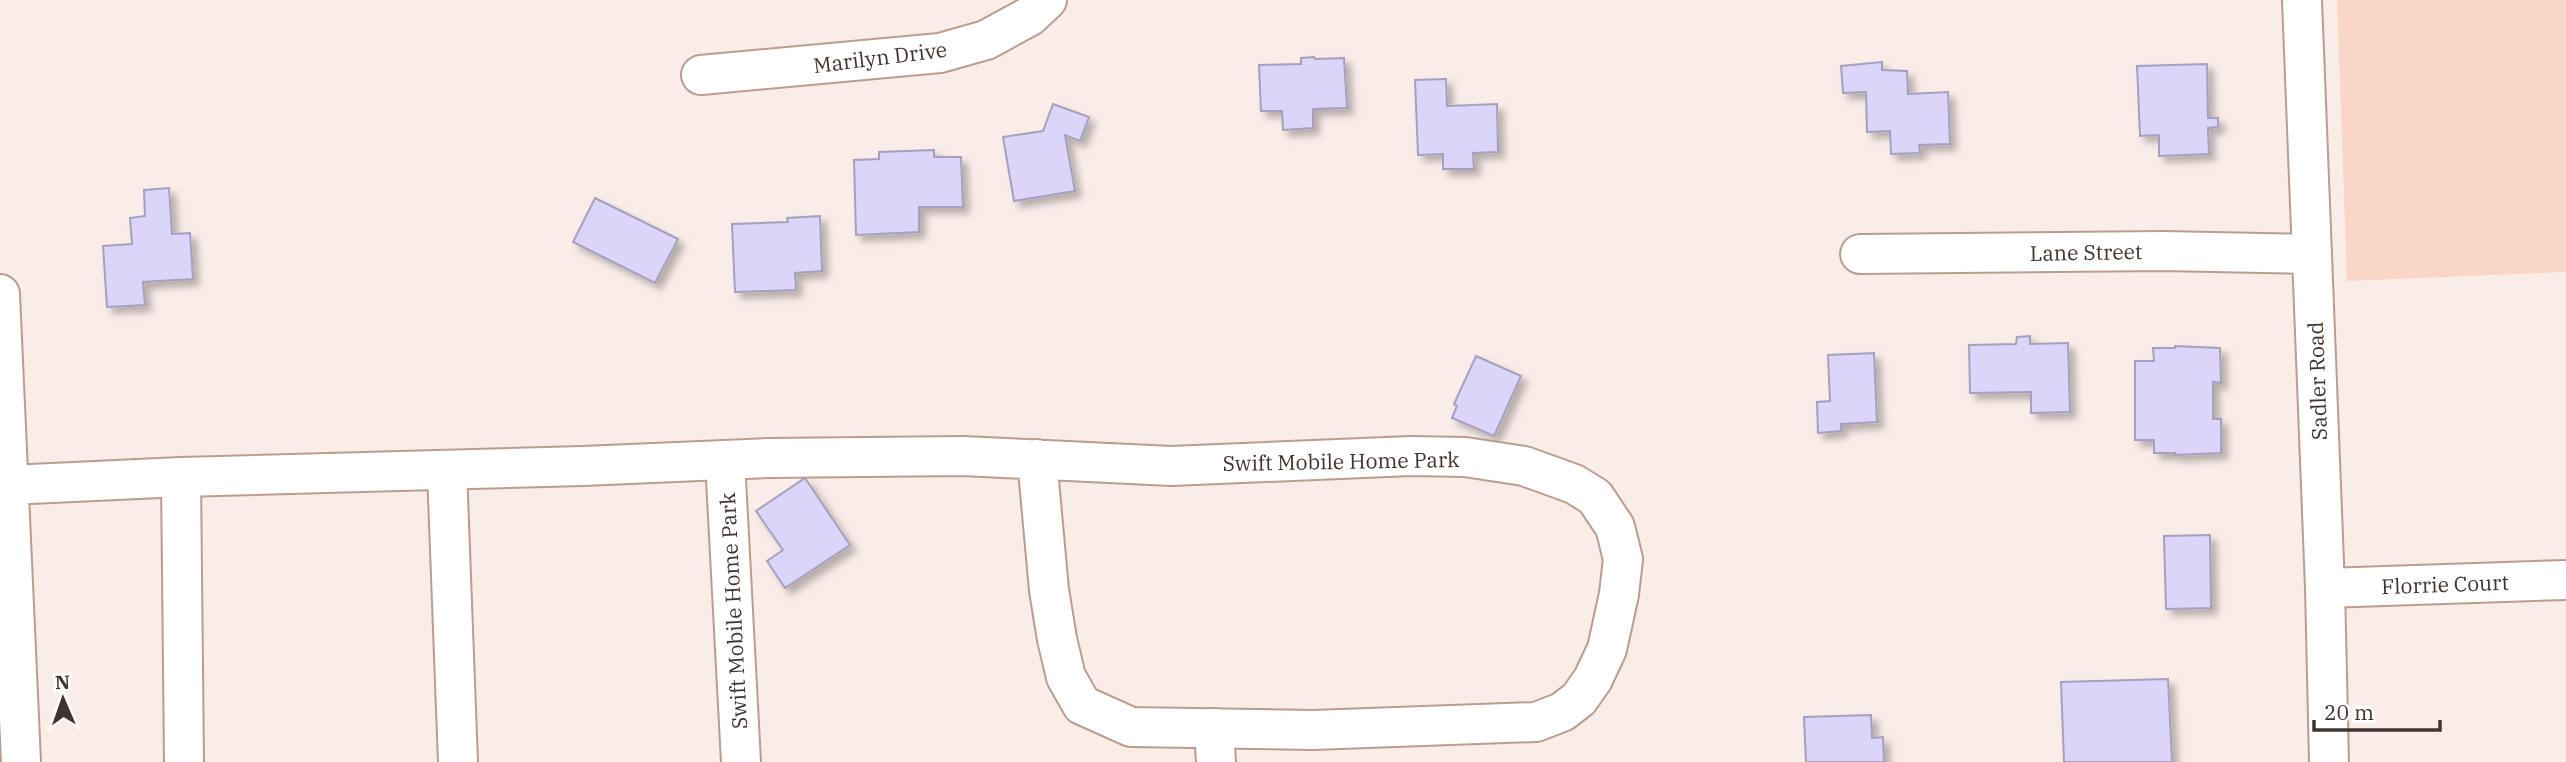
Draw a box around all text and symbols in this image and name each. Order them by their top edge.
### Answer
street label: Marilyn Drive [812,35,948,79]
street label: Lane Street [2030,237,2142,267]
street label: Sadler Road [2301,321,2333,441]
street label: Swift Mobile Home Park [1222,445,1460,477]
street label: Swift Mobile Home Park [713,491,753,730]
street label: Florrie Court [2381,568,2509,600]
north arrow [28,664,98,734]
text: N [54,670,70,694]
scale bar [2314,688,2440,732]
text: 20 m [2324,698,2374,726]

